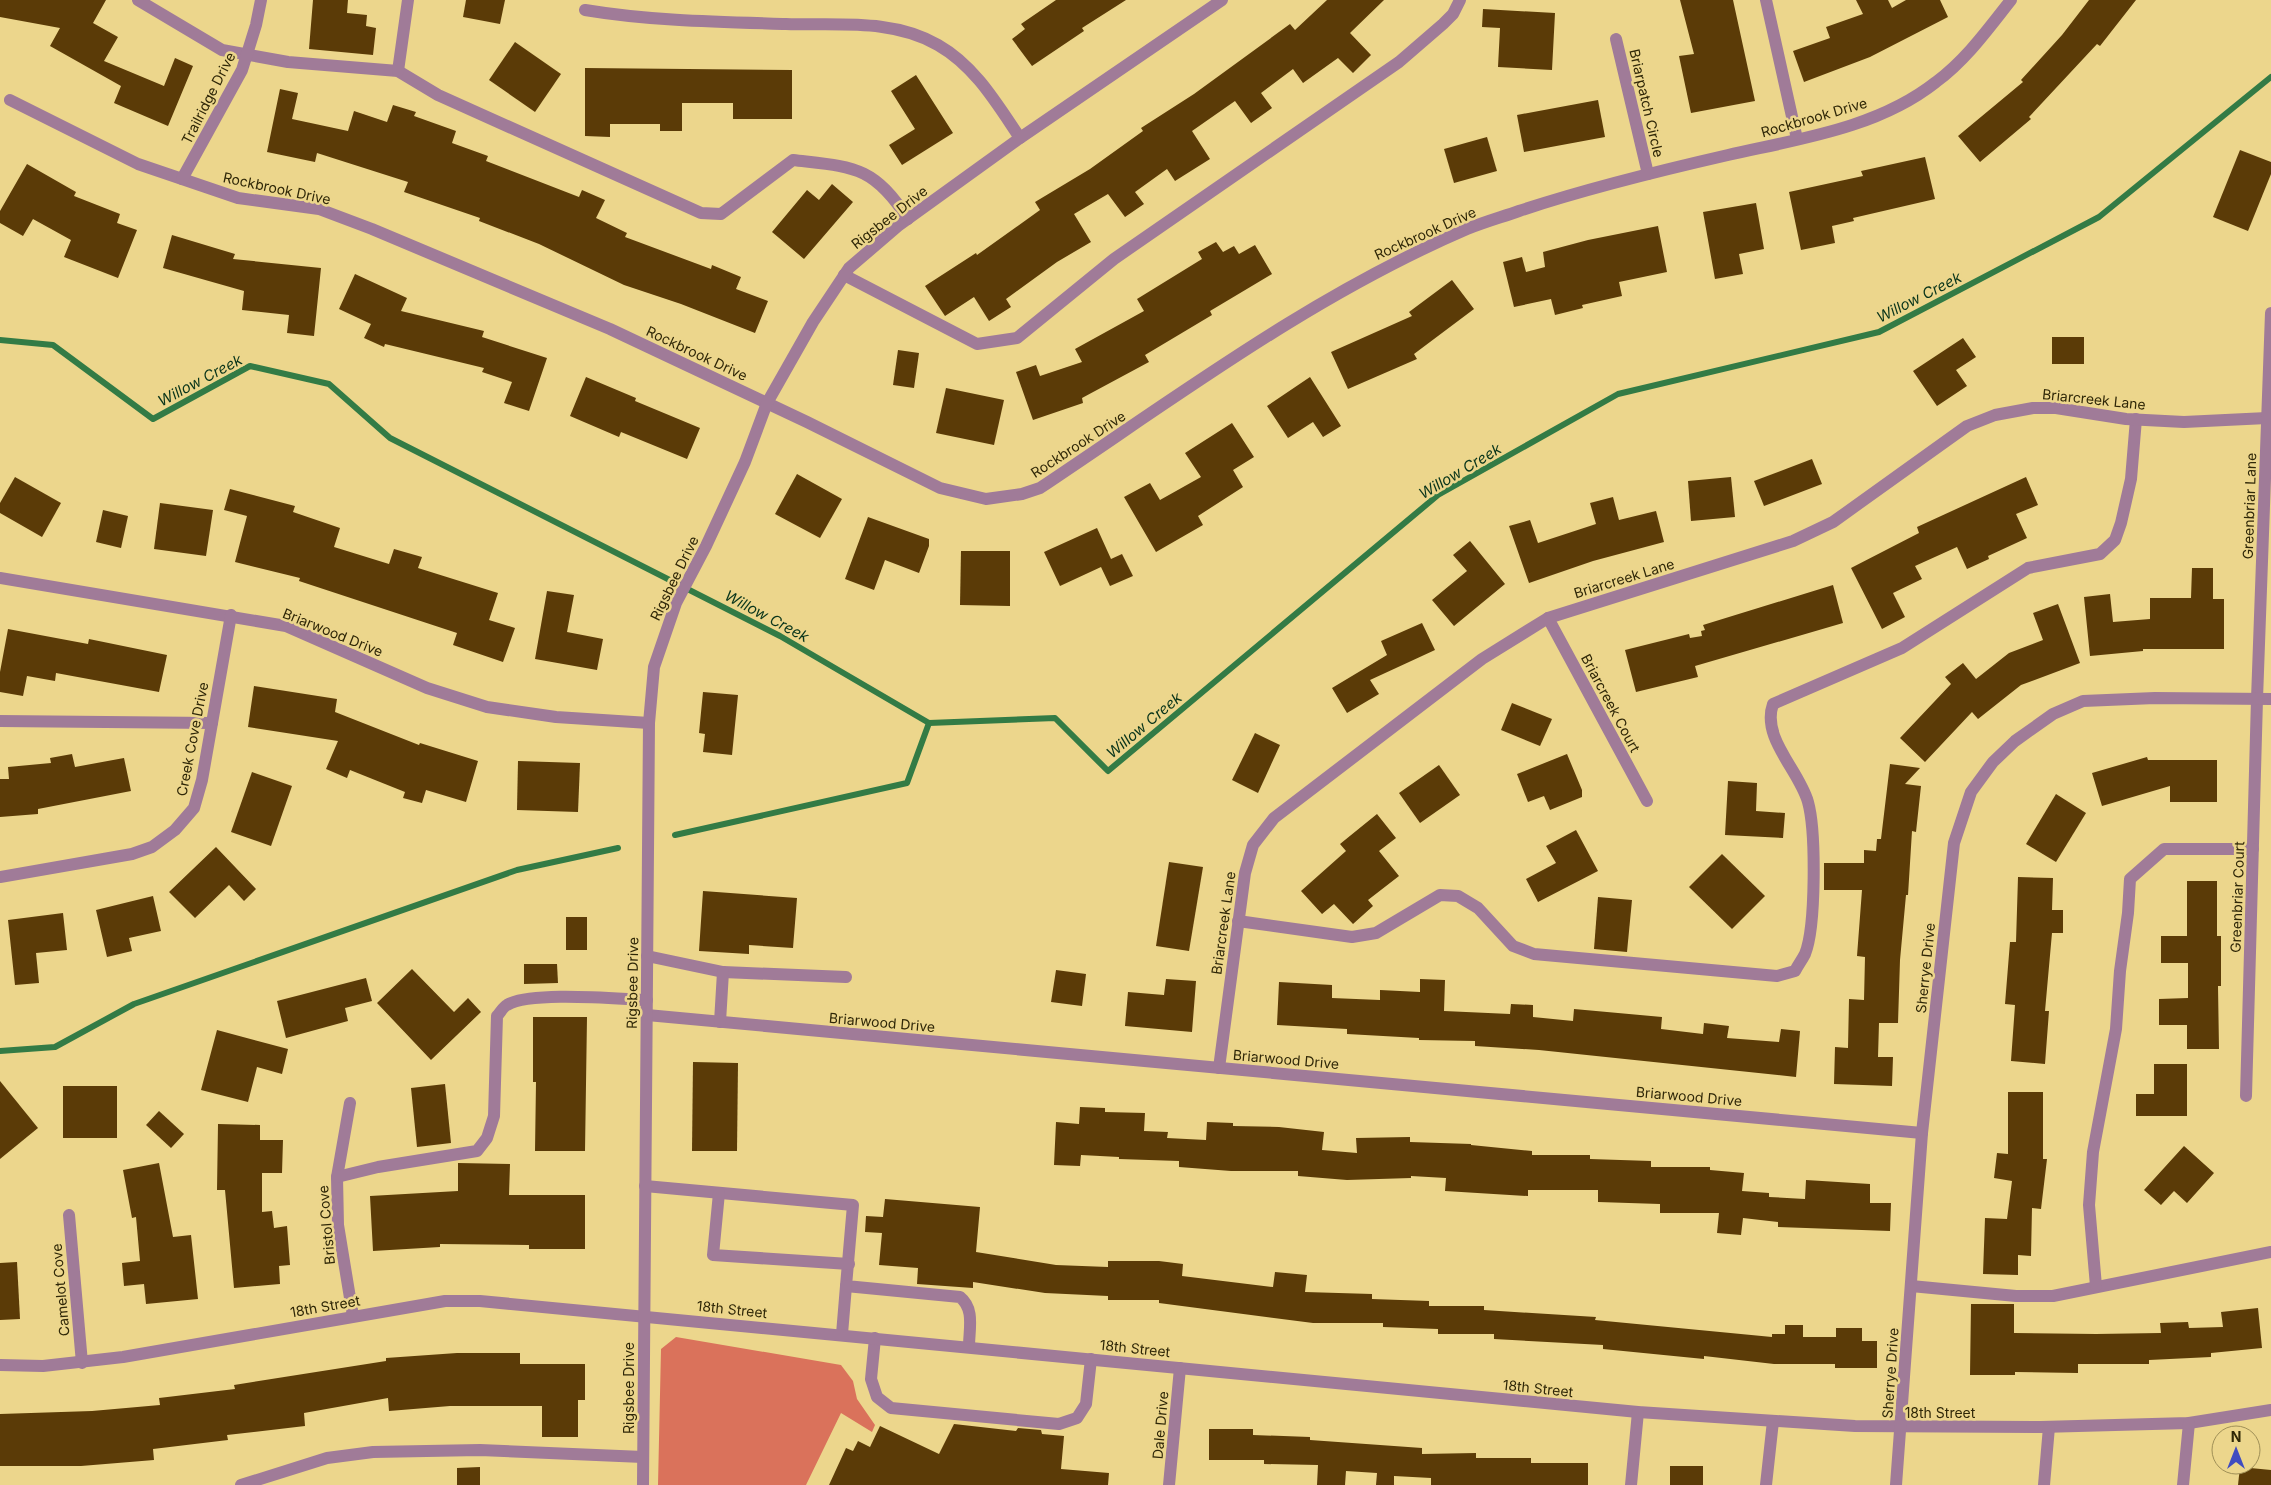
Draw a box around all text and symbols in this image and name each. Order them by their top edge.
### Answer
street label: Briarpatch Circle [1626,47,1668,159]
street label: Trailridge Drive [177,49,239,147]
street label: Rockbrook Drive [1759,94,1869,140]
street label: Rockbrook Drive [222,168,332,208]
street label: Rigsbee Drive [848,182,930,252]
street label: Rockbrook Drive [1371,203,1479,263]
water label: Willow Creek [1873,267,1965,327]
street label: Rockbrook Drive [644,322,750,384]
water label: Willow Creek [155,349,246,410]
street label: Briarcreek Lane [2041,385,2147,413]
street label: Rockbrook Drive [1027,407,1129,481]
water label: Willow Creek [1415,439,1505,503]
street label: Greenbriar Lane [2239,452,2259,560]
street label: Rigsbee Drive [646,533,702,623]
street label: Briarcreek Lane [1572,555,1676,601]
water label: Willow Creek [722,586,813,647]
street label: Briarwood Drive [280,604,386,660]
street label: Briarcreek Court [1578,651,1644,755]
street label: Creek Cove Drive [173,680,211,798]
water label: Willow Creek [1102,687,1186,762]
street label: Greenbriar Court [2227,841,2247,953]
street label: Briarcreek Lane [1207,870,1239,976]
street label: Sherrye Drive [1912,922,1938,1014]
street label: Rigsbee Drive [623,937,641,1029]
street label: Briarwood Drive [828,1009,936,1035]
street label: Briarwood Drive [1232,1046,1340,1072]
street label: Briarwood Drive [1635,1083,1743,1109]
street label: Bristol Cove [314,1185,338,1265]
street label: Camelot Cove [47,1243,73,1337]
street label: 18th Street [289,1291,362,1321]
street label: 18th Street [696,1297,768,1321]
street label: Sherrye Drive [1878,1327,1902,1419]
street label: 18th Street [1099,1336,1171,1360]
street label: Rigsbee Drive [620,1342,637,1434]
street label: 18th Street [1502,1376,1574,1400]
street label: Dale Drive [1149,1390,1171,1460]
street label: 18th Street [1905,1404,1976,1421]
north arrow [2211,1425,2261,1475]
text: N [2231,1428,2241,1445]

